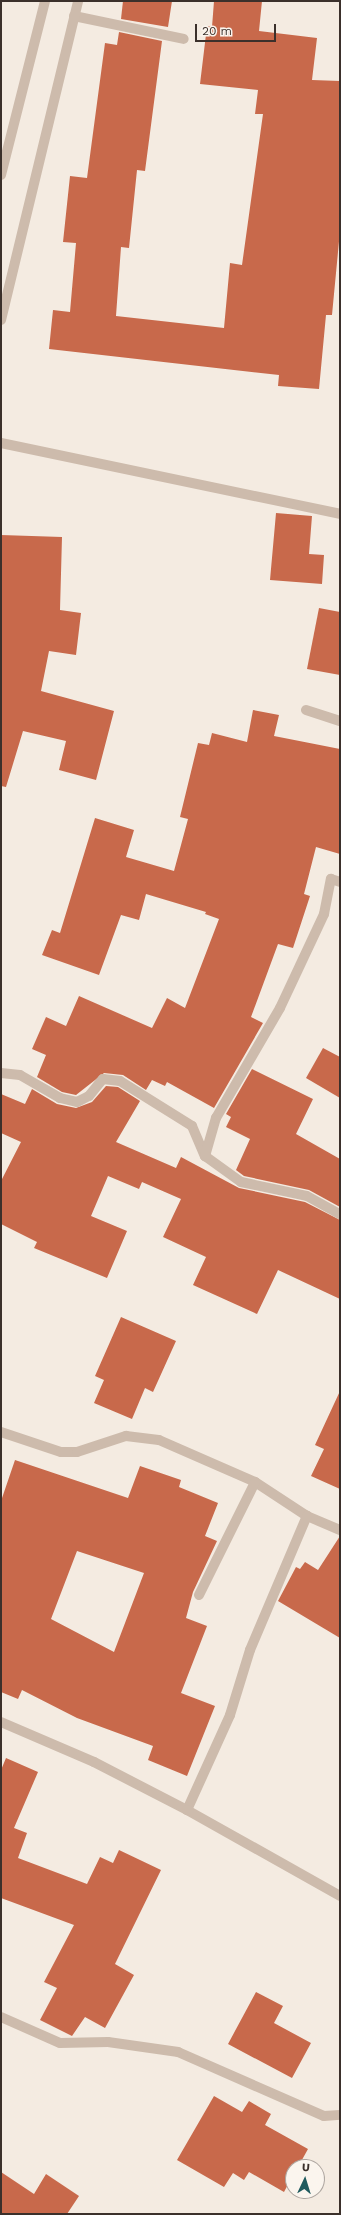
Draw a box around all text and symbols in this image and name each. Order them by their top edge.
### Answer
scale bar [197,16,278,42]
text: 20 m [202,24,232,38]
north arrow [285,2159,325,2199]
text: U [301,2161,310,2174]

